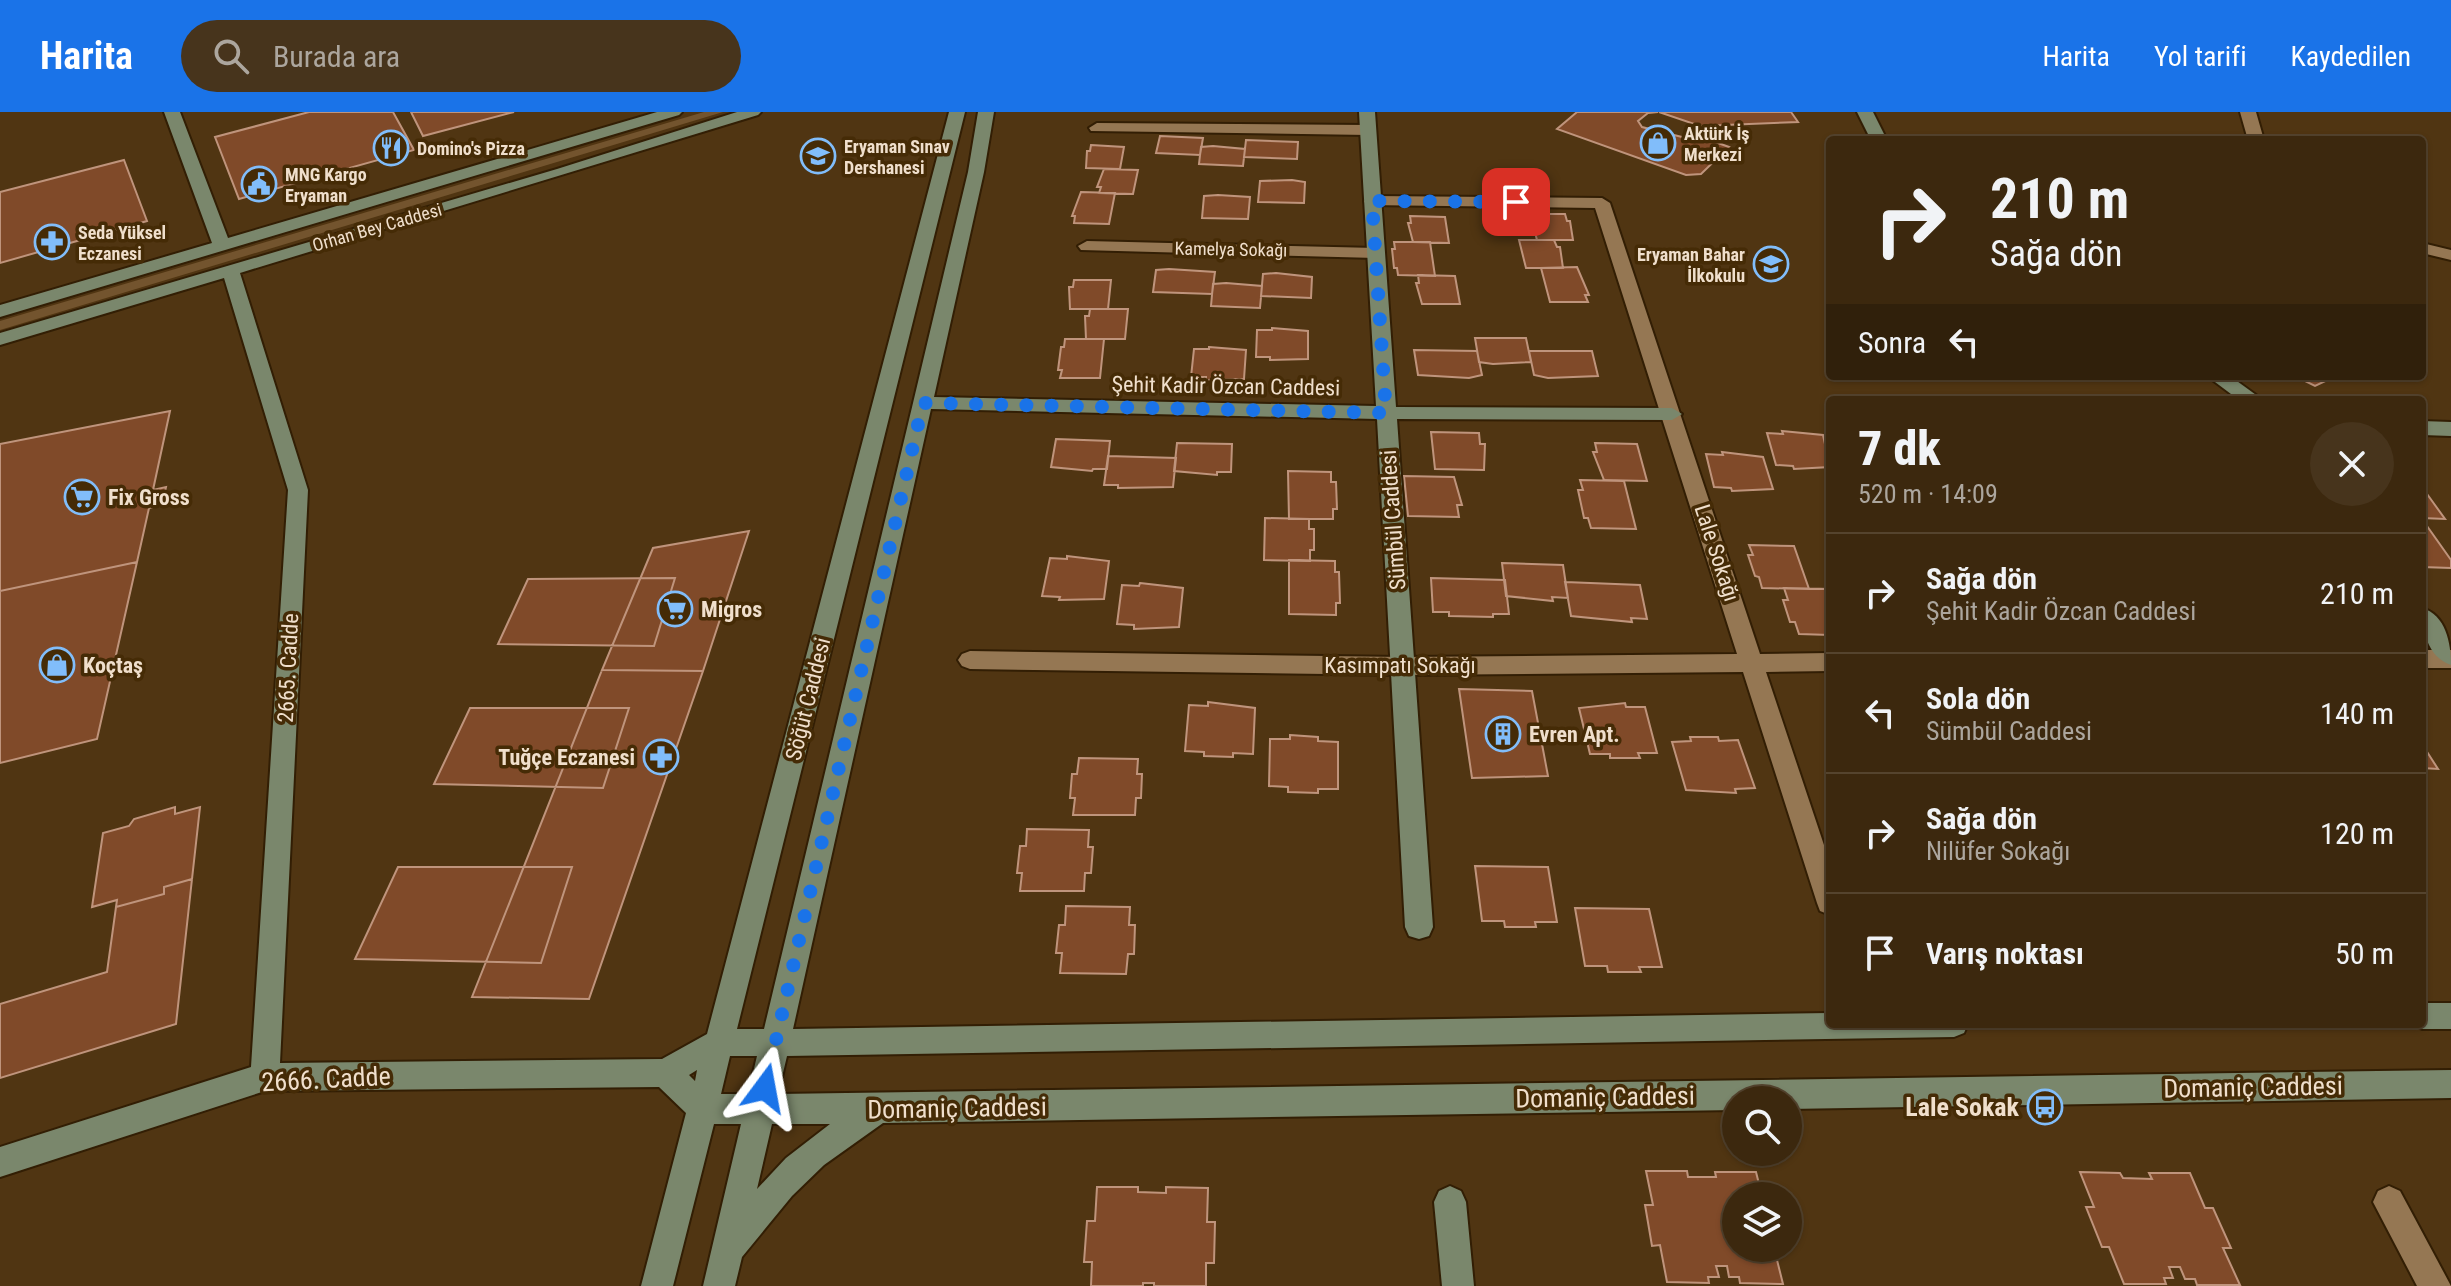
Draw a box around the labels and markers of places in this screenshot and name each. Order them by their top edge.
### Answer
place label: Aktürk İş Merkezi [1684,123,1749,165]
shop icon: Aktürk İş Merkezi [1639,124,1677,162]
restaurant icon: Domino's Pizza [372,129,410,167]
place label: Eryaman Sınav Dershanesi [844,136,950,178]
school or university icon: Eryaman Sınav Dershanesi [799,137,837,175]
place label: Domino's Pizza [417,138,525,159]
place label: MNG Kargo Eryaman [285,164,367,206]
public building icon: MNG Kargo Eryaman [240,165,278,203]
pin [1482,168,1550,236]
place label: Seda Yüksel Eczanesi [78,222,166,264]
pharmacy icon: Seda Yüksel Eczanesi [33,223,71,261]
place label: Eryaman Bahar İlkokulu [1637,244,1745,286]
school or university icon: Eryaman Bahar İlkokulu [1752,245,1790,283]
supermarket icon: Fix Gross [63,478,101,516]
place label: Fix Gross [108,485,190,510]
supermarket icon: Migros [656,590,694,628]
place label: Migros [701,597,762,622]
shop icon: Koçtaş [38,646,76,684]
place label: Koçtaş [83,653,143,678]
building icon: Evren Apt. [1484,715,1522,753]
place label: Evren Apt. [1529,722,1620,747]
pharmacy icon: Tuğçe Eczanesi [642,738,680,776]
place label: Tuğçe Eczanesi [498,745,635,770]
bus stop icon: Lale Sokak [2026,1088,2064,1126]
place label: Lale Sokak [1905,1092,2020,1122]

